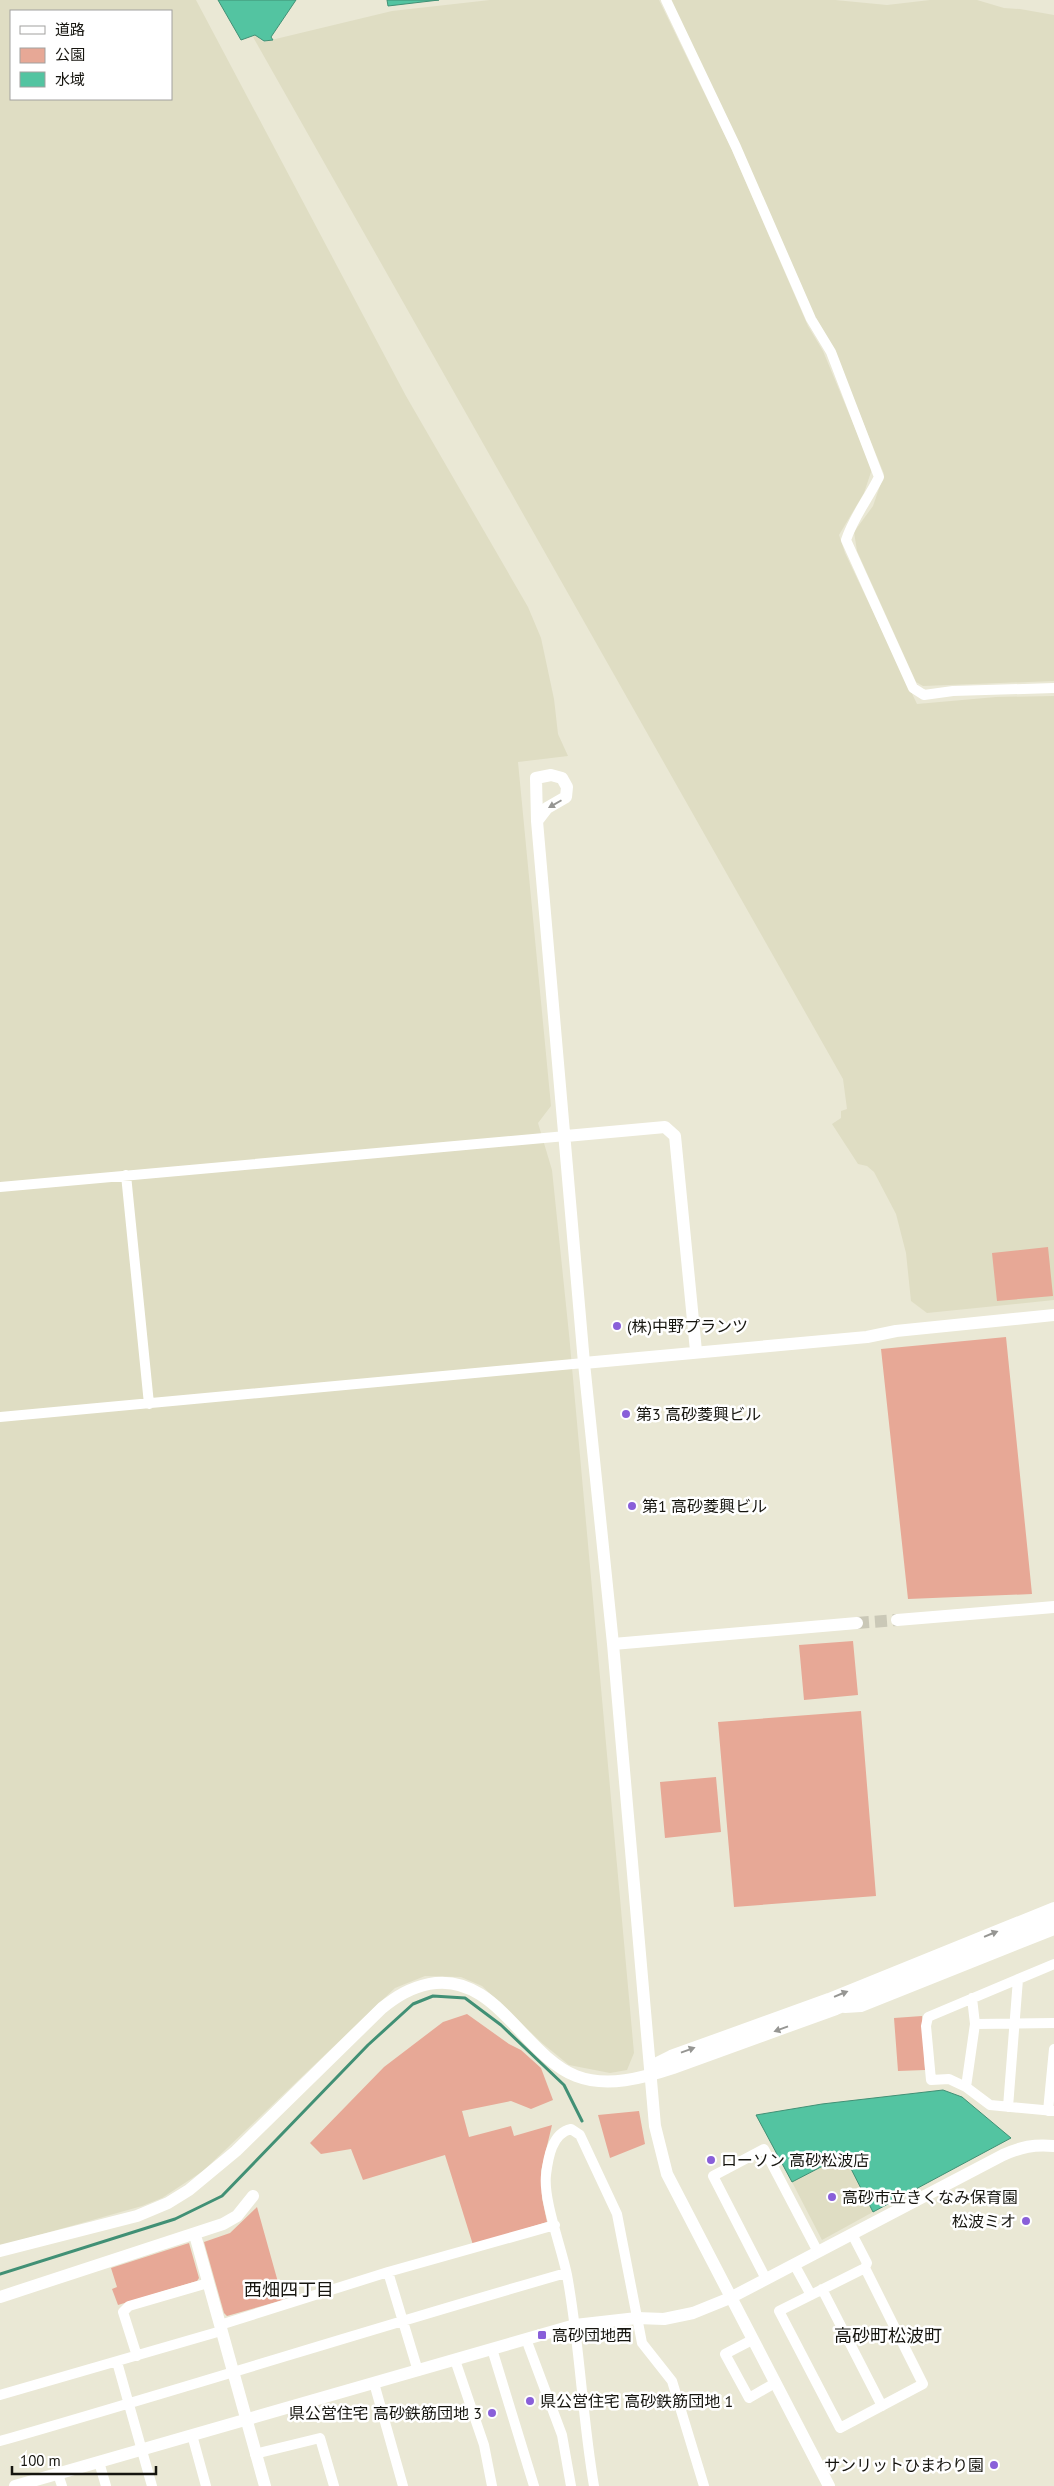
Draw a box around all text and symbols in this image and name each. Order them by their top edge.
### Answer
legend [10,10,172,100]
text: 道路 [55,20,85,39]
text: 公園 [55,45,85,64]
text: 水域 [55,70,85,89]
one-way arrow [548,799,561,808]
place label: (株)中野プランツ [627,1316,748,1336]
marker: (株)中野プランツ [611,1320,623,1332]
place label: 第3 高砂菱興ビル [636,1404,761,1424]
marker: 第3 高砂菱興ビル [620,1408,632,1420]
place label: 第1 高砂菱興ビル [642,1496,767,1516]
marker: 第1 高砂菱興ビル [626,1500,638,1512]
one-way arrow [984,1929,998,1937]
one-way arrow [833,1990,848,1998]
one-way arrow [773,2025,788,2033]
one-way arrow [681,2046,696,2054]
place label: ローソン 高砂松波店 [721,2150,869,2170]
marker: ローソン 高砂松波店 [705,2154,717,2166]
place label: 高砂市立きくなみ保育園 [842,2187,1018,2207]
marker: 高砂市立きくなみ保育園 [826,2191,838,2203]
place label: 松波ミオ [952,2211,1016,2231]
marker: 松波ミオ [1020,2215,1032,2227]
district label: 西畑四丁目 [244,2278,334,2301]
district label: 高砂町松波町 [834,2324,942,2347]
place label: 高砂団地西 [552,2325,632,2345]
marker: 高砂団地西 [536,2329,548,2341]
place label: 県公営住宅 高砂鉄筋団地 1 [540,2391,733,2411]
marker: 県公営住宅 高砂鉄筋団地 1 [524,2395,536,2407]
place label: 県公営住宅 高砂鉄筋団地 3 [289,2403,482,2423]
marker: 県公営住宅 高砂鉄筋団地 3 [486,2407,498,2419]
scale bar [12,2444,156,2476]
text: 100 m [20,2451,61,2470]
place label: サンリットひまわり園 [824,2455,984,2475]
marker: サンリットひまわり園 [988,2459,1000,2471]

